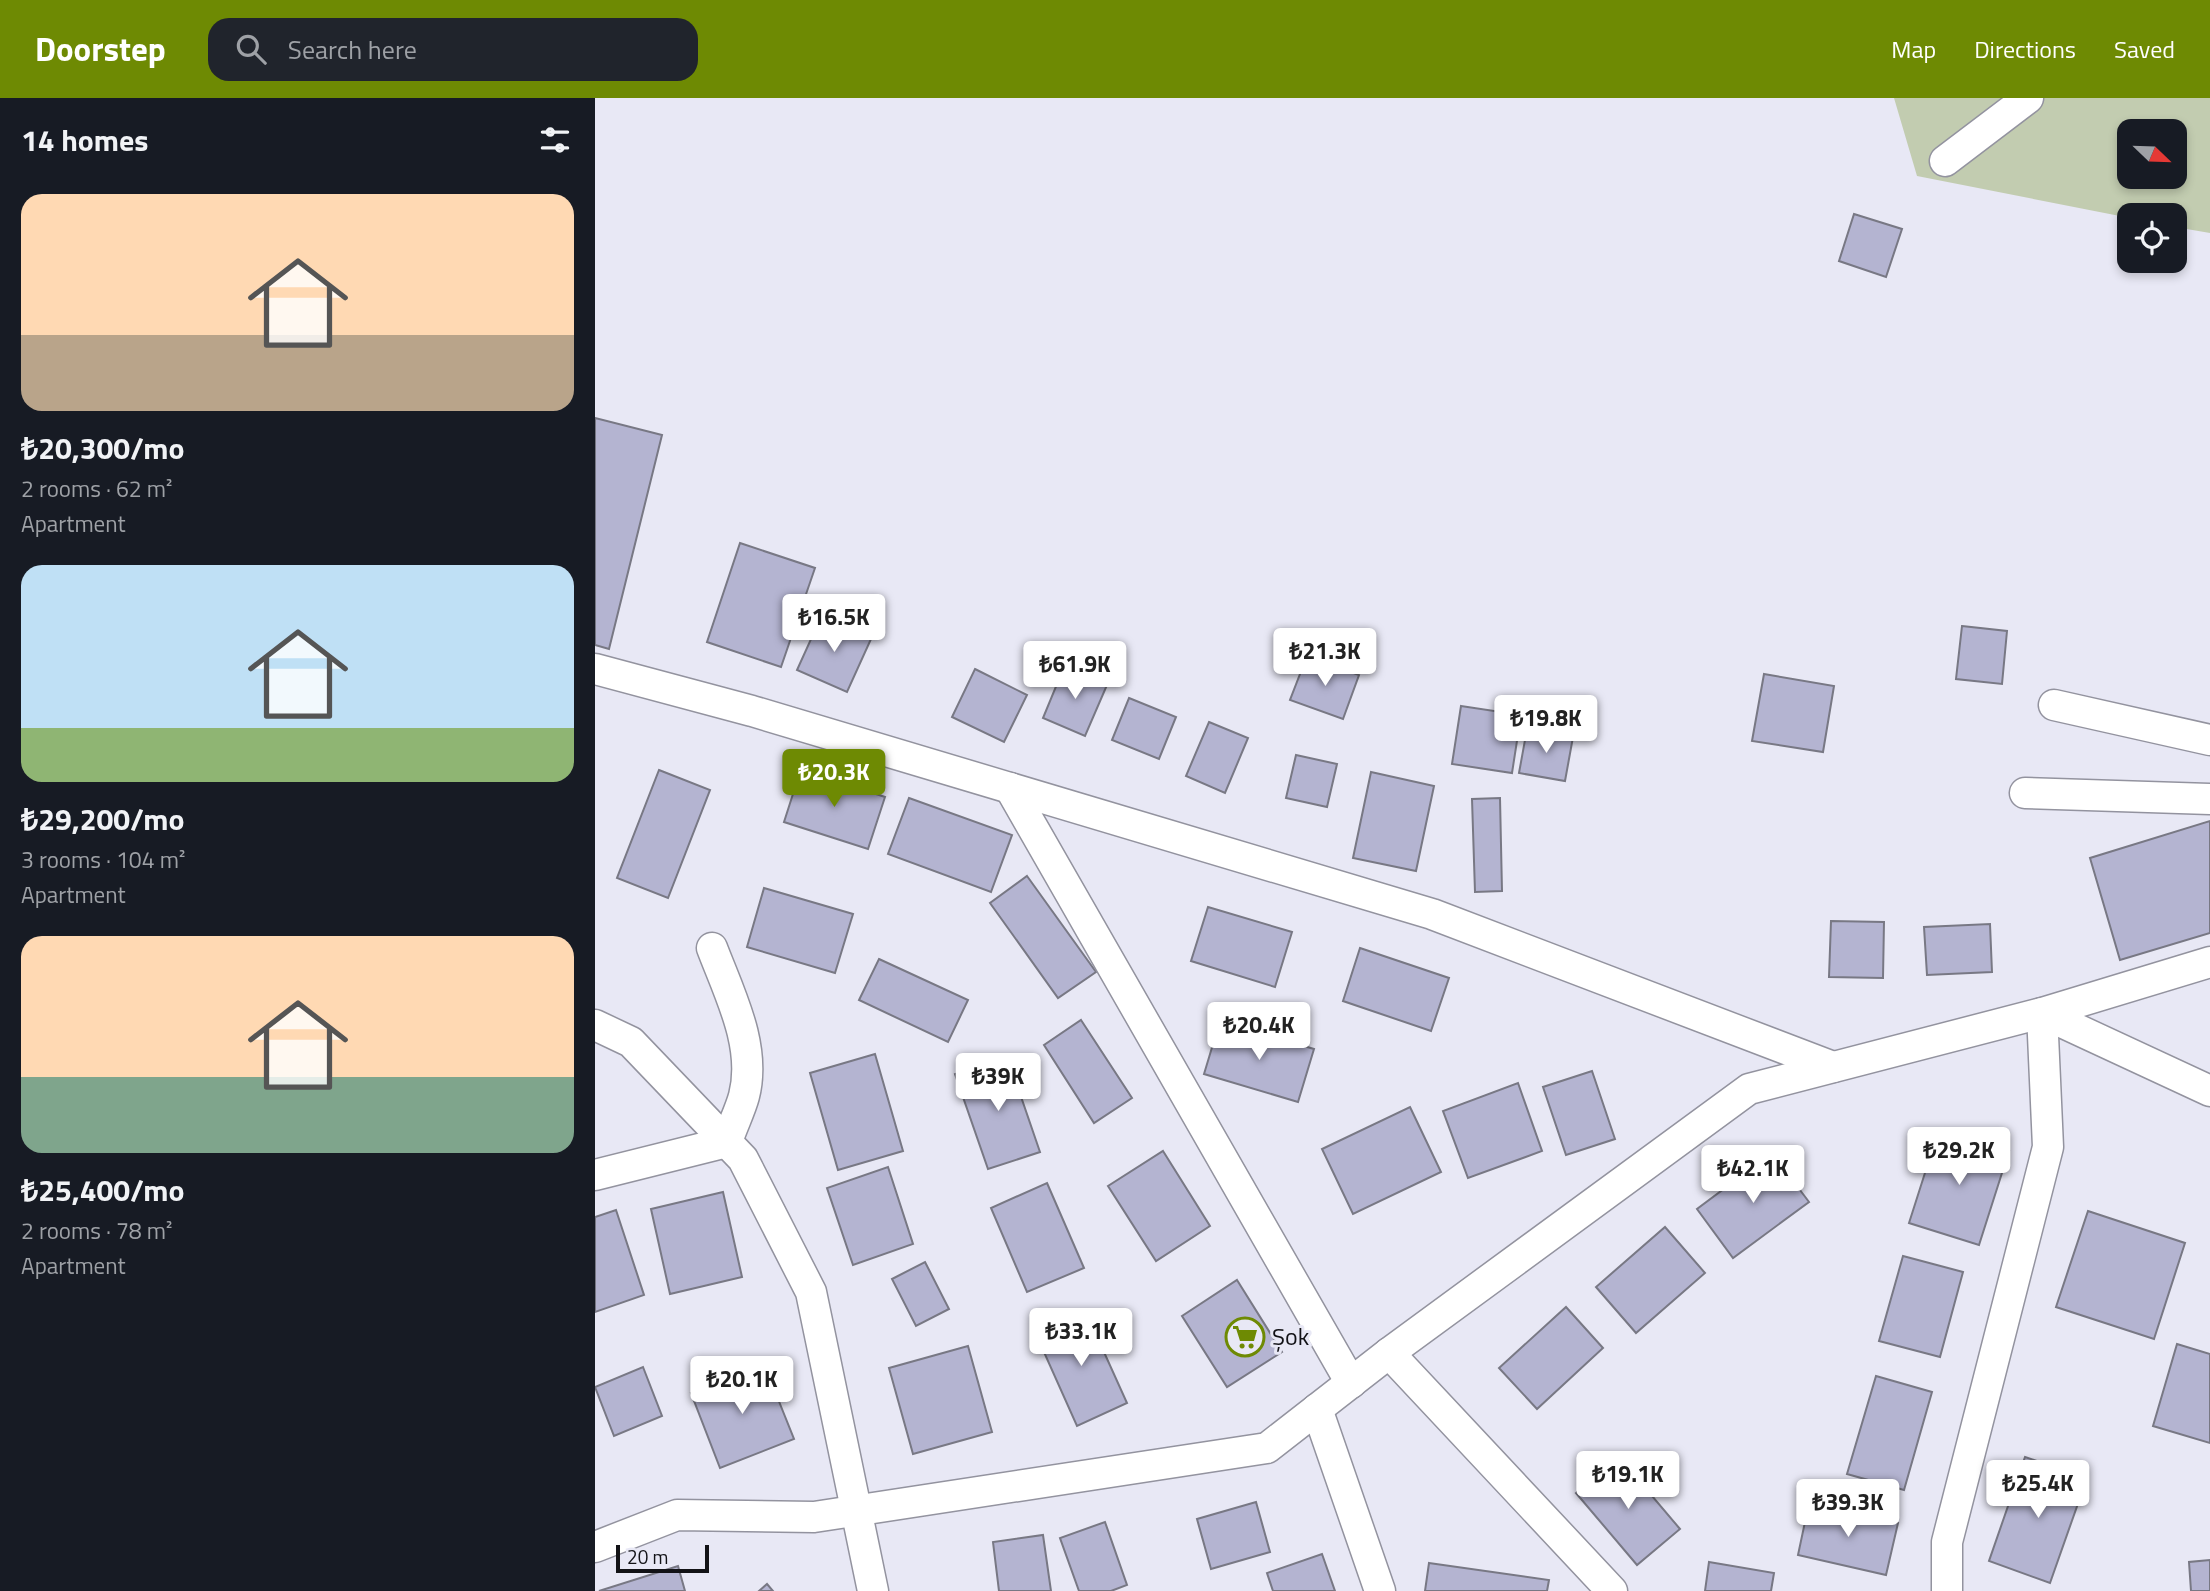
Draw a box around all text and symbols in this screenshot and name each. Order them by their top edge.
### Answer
search box [208,18,698,81]
text: Doorstep [35,24,166,74]
icon: search [232,30,270,68]
text: Search here [288,30,417,69]
text: Map [1891,31,1936,67]
text: Directions [1974,31,2076,67]
text: Saved [2114,31,2175,67]
text: 14 homes [21,117,148,163]
north arrow [2117,119,2187,189]
map controls [2117,119,2187,273]
icon: filters [536,121,574,159]
button: locate [2117,203,2187,273]
icon: home [235,240,361,366]
text: ₺20,300/mo [21,425,185,471]
text: 2 rooms · 62 m² [21,471,172,506]
text: Apartment [21,506,126,541]
pin: ₺16.5K [777,594,891,654]
text: ₺16.5K [798,599,870,634]
icon: home [235,611,361,737]
pin: ₺21.3K [1268,628,1382,688]
text: ₺21.3K [1289,633,1361,668]
pin: ₺61.9K [1018,642,1132,701]
text: ₺61.9K [1039,646,1111,681]
pin: ₺19.8K [1489,696,1603,755]
text: ₺19.8K [1510,700,1582,735]
pin: ₺20.3K [777,750,891,809]
text: ₺20.3K [798,754,870,789]
text: ₺29,200/mo [21,796,185,842]
text: 3 rooms · 104 m² [21,842,185,877]
text: Apartment [21,877,126,912]
icon: home [235,982,361,1108]
pin: ₺20.4K [1202,1002,1316,1062]
text: ₺20.4K [1223,1007,1295,1042]
pin: ₺39K [957,1054,1039,1113]
text: ₺39K [972,1058,1024,1093]
pin: ₺29.2K [1902,1128,2016,1187]
text: ₺29.2K [1923,1132,1995,1167]
pin: ₺42.1K [1696,1146,1810,1205]
text: ₺42.1K [1717,1150,1789,1185]
text: ₺25,400/mo [21,1167,185,1213]
text: 2 rooms · 78 m² [21,1213,172,1248]
text: Apartment [21,1248,126,1283]
pin: ₺33.1K [1024,1308,1138,1368]
text: ₺33.1K [1045,1313,1117,1348]
supermarket icon: Şok [1224,1316,1266,1358]
place label: Şok [1272,1318,1310,1354]
pin: ₺20.1K [685,1356,799,1416]
text: ₺20.1K [706,1361,778,1396]
pin: ₺19.1K [1571,1452,1685,1511]
text: ₺19.1K [1592,1456,1664,1491]
pin: ₺25.4K [1981,1460,2095,1520]
text: ₺25.4K [2002,1465,2074,1500]
pin: ₺39.3K [1791,1480,1905,1539]
text: ₺39.3K [1812,1484,1884,1519]
scale bar [616,1542,709,1574]
text: 20 m [627,1542,668,1571]

